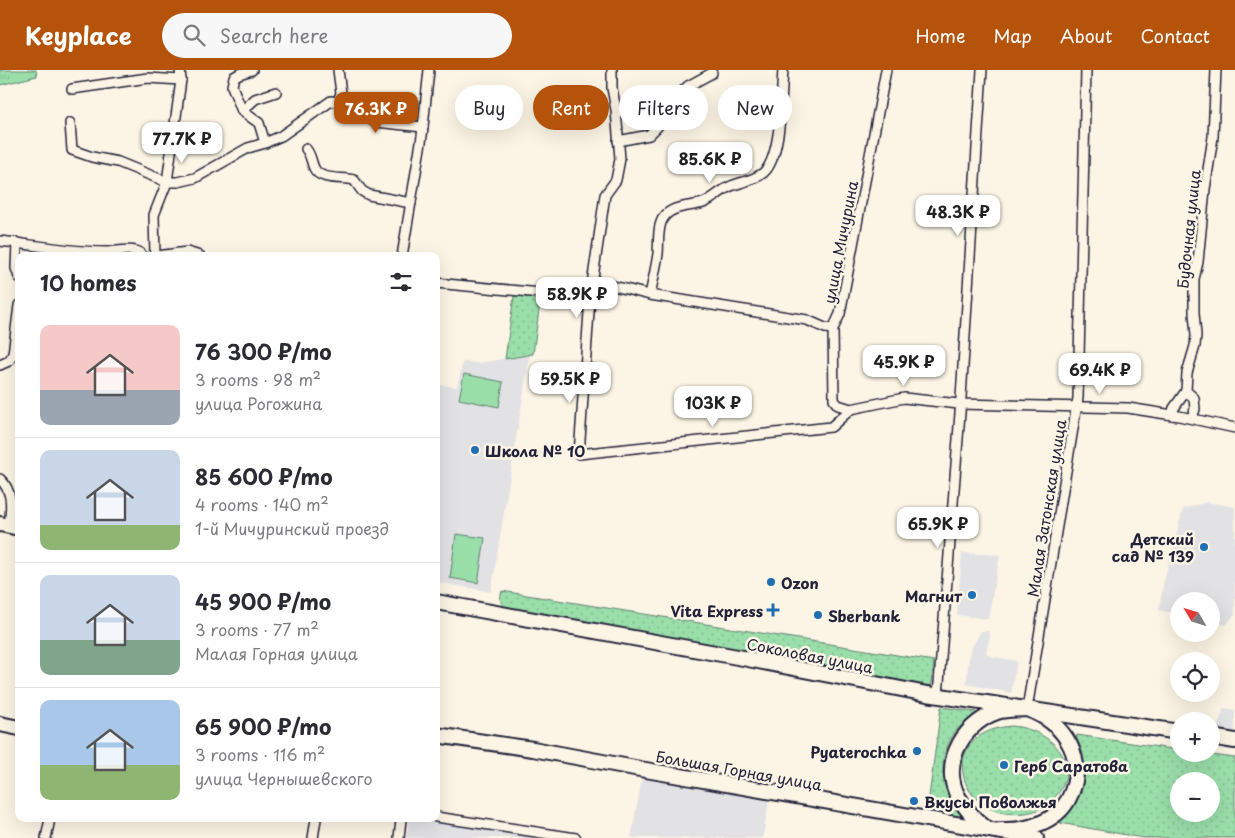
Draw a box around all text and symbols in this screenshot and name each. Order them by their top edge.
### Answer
search box [162,13,512,58]
text: Keyplace [25,17,132,53]
icon: search [180,21,208,49]
text: Search here [220,21,328,49]
text: Home [915,22,965,49]
text: Map [993,22,1032,49]
text: About [1060,22,1112,49]
text: Contact [1140,22,1210,49]
chip: Buy [455,85,523,130]
chip: Rent [533,85,609,130]
chip: Filters [619,85,708,130]
chip: New [718,85,792,130]
pin: 76.3K ₽ [330,92,422,134]
text: 76.3K ₽ [345,96,407,120]
pin: 77.7K ₽ [136,122,228,164]
text: 77.7K ₽ [153,126,211,150]
pin: 85.6K ₽ [664,142,756,184]
text: 85.6K ₽ [679,146,741,170]
street label: Будочная улица [1170,168,1206,290]
street label: улица Мичурина [817,178,863,306]
pin: 48.3K ₽ [912,194,1004,237]
text: 48.3K ₽ [926,199,990,223]
text: 10 homes [40,266,137,298]
icon: filters [387,268,415,296]
pin: 58.9K ₽ [531,276,623,319]
text: 58.9K ₽ [547,281,607,305]
text: 76 300 ₽/mo [195,335,332,367]
pin: 45.9K ₽ [858,344,950,387]
icon: home [80,345,140,405]
text: 45.9K ₽ [874,349,934,373]
pin: 69.4K ₽ [1054,352,1146,395]
text: 69.4K ₽ [1069,357,1131,381]
pin: 59.5K ₽ [524,362,616,404]
text: 59.5K ₽ [540,366,600,390]
text: 3 rooms · 98 m² [195,367,321,391]
pin: 103K ₽ [672,386,754,428]
text: 103K ₽ [685,390,741,414]
text: улица Рогожина [195,391,322,415]
street label: Малая Затонская улица [1021,417,1071,599]
place label: Школа № 10 [485,439,585,462]
marker: Школа № 10 [469,444,481,456]
text: 85 600 ₽/mo [195,460,333,492]
icon: home [80,470,140,530]
text: 4 rooms · 140 m² [195,492,329,516]
pin: 65.9K ₽ [892,506,984,549]
text: 65.9K ₽ [908,511,968,535]
text: 1-й Мичуринский проезд [195,516,389,540]
place label: Детский сад № 139 [1112,527,1194,567]
marker: Детский сад № 139 [1198,541,1210,553]
place label: Ozon [781,571,819,594]
marker: Ozon [765,576,777,588]
place label: Магнит [905,584,963,607]
text: 45 900 ₽/mo [195,585,331,617]
marker: Магнит [966,589,978,601]
north arrow [1170,592,1220,642]
map controls [1170,592,1220,822]
icon: home [80,595,140,655]
place label: Vita Express [670,599,763,622]
marker: Vita Express [767,604,779,616]
place label: Sberbank [828,604,901,627]
marker: Sberbank [812,609,824,621]
text: 3 rooms · 77 m² [195,617,319,641]
street label: Соколовая улица [745,631,876,679]
text: Малая Горная улица [195,641,358,665]
button: locate [1170,652,1220,702]
text: 65 900 ₽/mo [195,710,331,742]
button: + [1170,712,1220,762]
icon: home [80,720,140,780]
place label: Pyaterochka [810,740,907,763]
text: 3 rooms · 116 m² [195,742,325,766]
street label: Большая Горная улица [654,744,824,796]
marker: Pyaterochka [911,745,923,757]
place label: Герб Саратова [1014,754,1128,777]
marker: Герб Саратова [998,759,1010,771]
text: улица Чернышевского [195,766,373,790]
button: − [1170,772,1220,822]
place label: Вкусы Поволжья [924,790,1057,813]
marker: Вкусы Поволжья [908,795,920,807]

